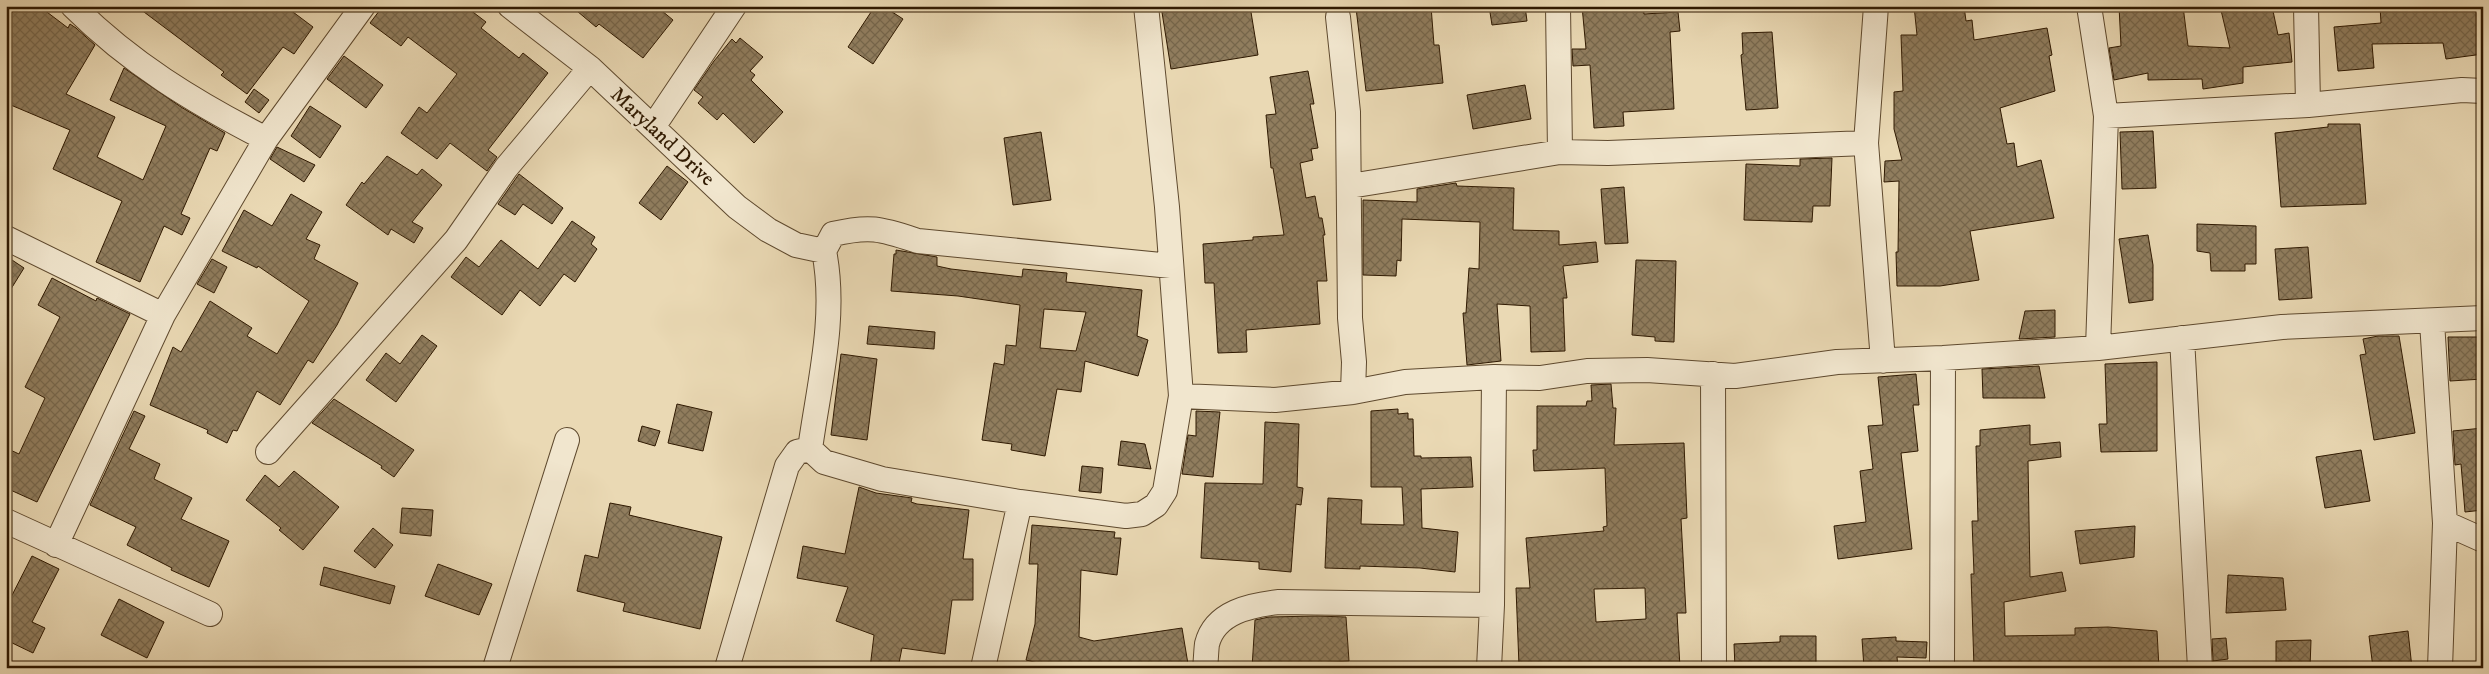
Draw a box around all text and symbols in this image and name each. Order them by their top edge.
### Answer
street label: Maryland Drive [605,82,720,192]

